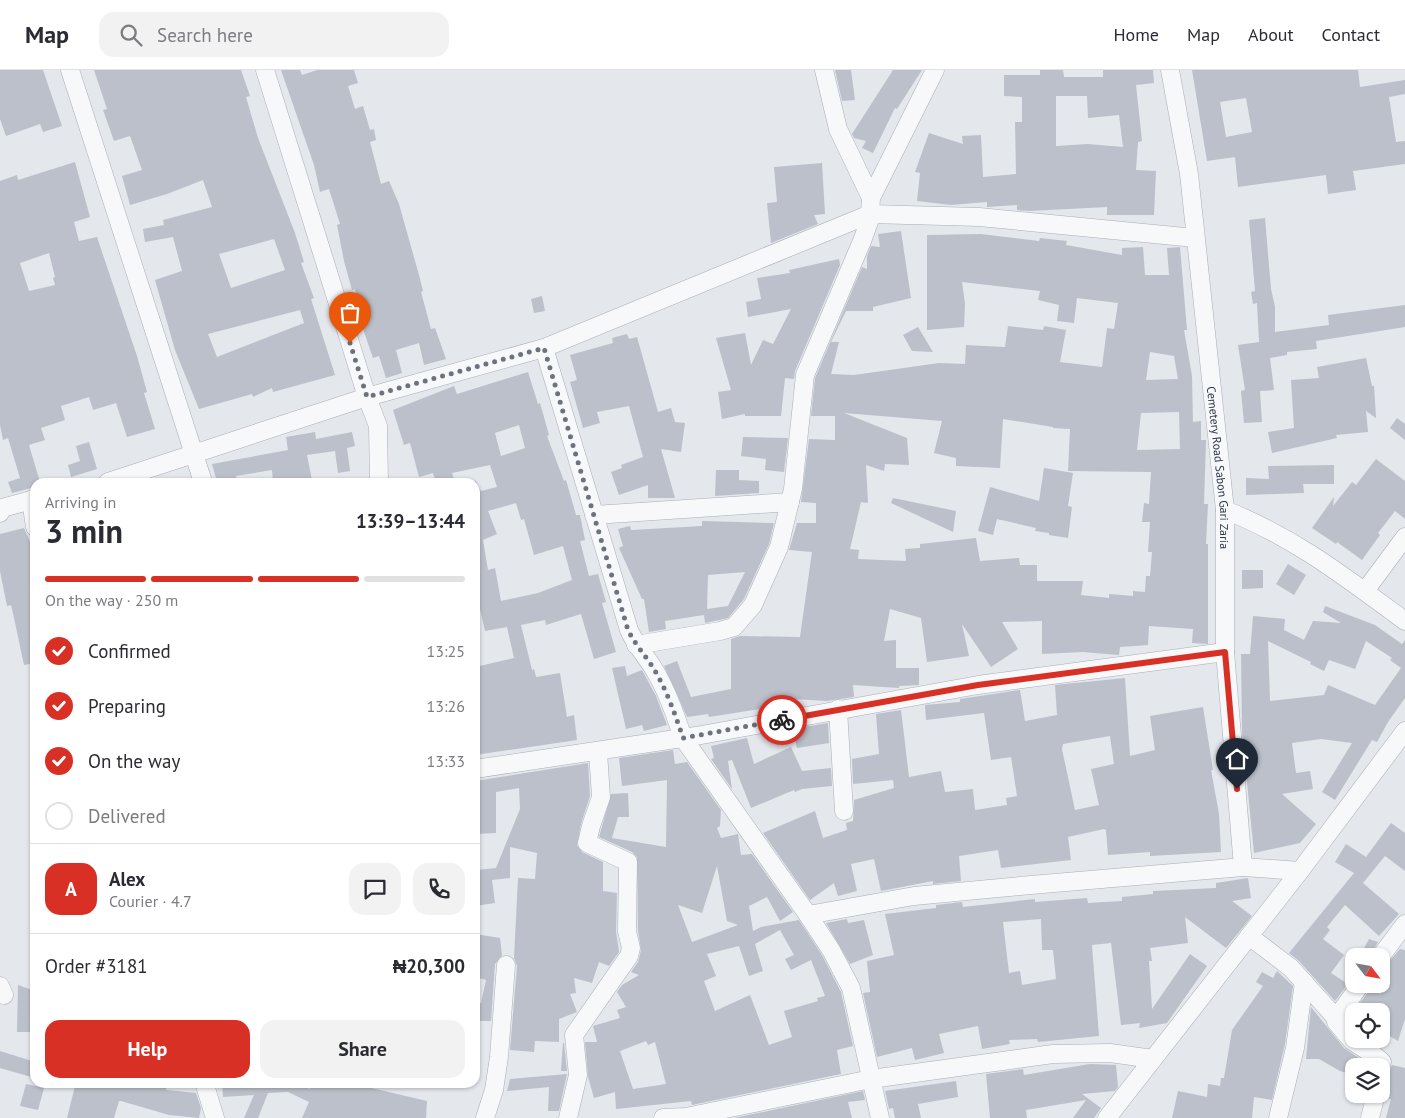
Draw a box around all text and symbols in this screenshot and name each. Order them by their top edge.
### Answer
search box [99,12,449,57]
text: Map [25,19,69,50]
icon: search [117,21,145,49]
text: Search here [157,23,253,47]
text: Home [1113,23,1159,46]
text: Map [1187,23,1220,46]
text: About [1248,23,1294,46]
text: Contact [1322,23,1380,46]
pin [329,292,371,343]
icon: bag [336,299,364,327]
street label: Cemetery Road Sabon Gari Zaria [1204,385,1233,549]
text: Arriving in [45,492,116,512]
text: 13:39–13:44 [356,509,465,533]
text: 3 min [45,510,123,552]
text: On the way · 250 m [45,590,178,610]
icon: check [45,637,73,665]
text: Confirmed [88,639,171,663]
text: 13:25 [427,641,465,661]
icon: check [45,692,73,720]
text: Preparing [88,694,166,718]
courier [757,695,807,745]
text: 13:26 [427,696,465,716]
icon: bike [768,706,796,734]
pin [1216,738,1258,789]
icon: home [1223,745,1251,773]
icon: check [45,747,73,775]
text: On the way [88,749,180,773]
text: 13:33 [427,751,465,771]
text: Delivered [88,804,166,828]
button: chat [349,863,401,915]
button: phone [413,863,465,915]
text: Alex [109,867,145,891]
text: A [65,877,77,901]
text: Courier · 4.7 [109,891,192,911]
north arrow [1345,948,1390,992]
map controls [1345,948,1390,1103]
text: Order #3181 [45,954,148,978]
text: ₦20,300 [393,954,465,978]
button: locate [1345,1003,1390,1048]
button: Help [45,1020,250,1078]
button: Share [260,1020,465,1078]
button: layers [1345,1058,1390,1103]

